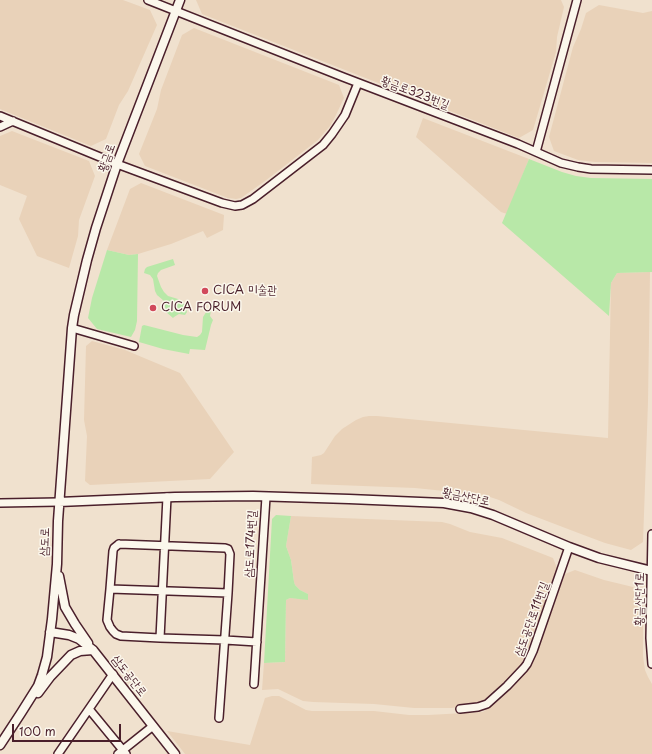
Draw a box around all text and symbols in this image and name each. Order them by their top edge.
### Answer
street label: 황금로323번길 [379,73,451,113]
street label: 황금로 [95,142,119,174]
place label: CICA 미술관 [213,284,277,298]
marker: CICA 미술관 [200,286,210,296]
place label: CICA FORUM [161,301,241,315]
marker: CICA FORUM [148,303,158,313]
street label: 황금산단로 [441,485,491,509]
street label: 삼도로174번길 [242,510,260,578]
street label: 삼도로 [37,527,53,557]
street label: 황금산단1로 [632,572,648,626]
street label: 삼도공단로11번길 [512,580,552,658]
street label: 삼도공단로 [108,653,150,699]
scale bar [14,716,123,742]
text: 100 m [19,722,56,740]

